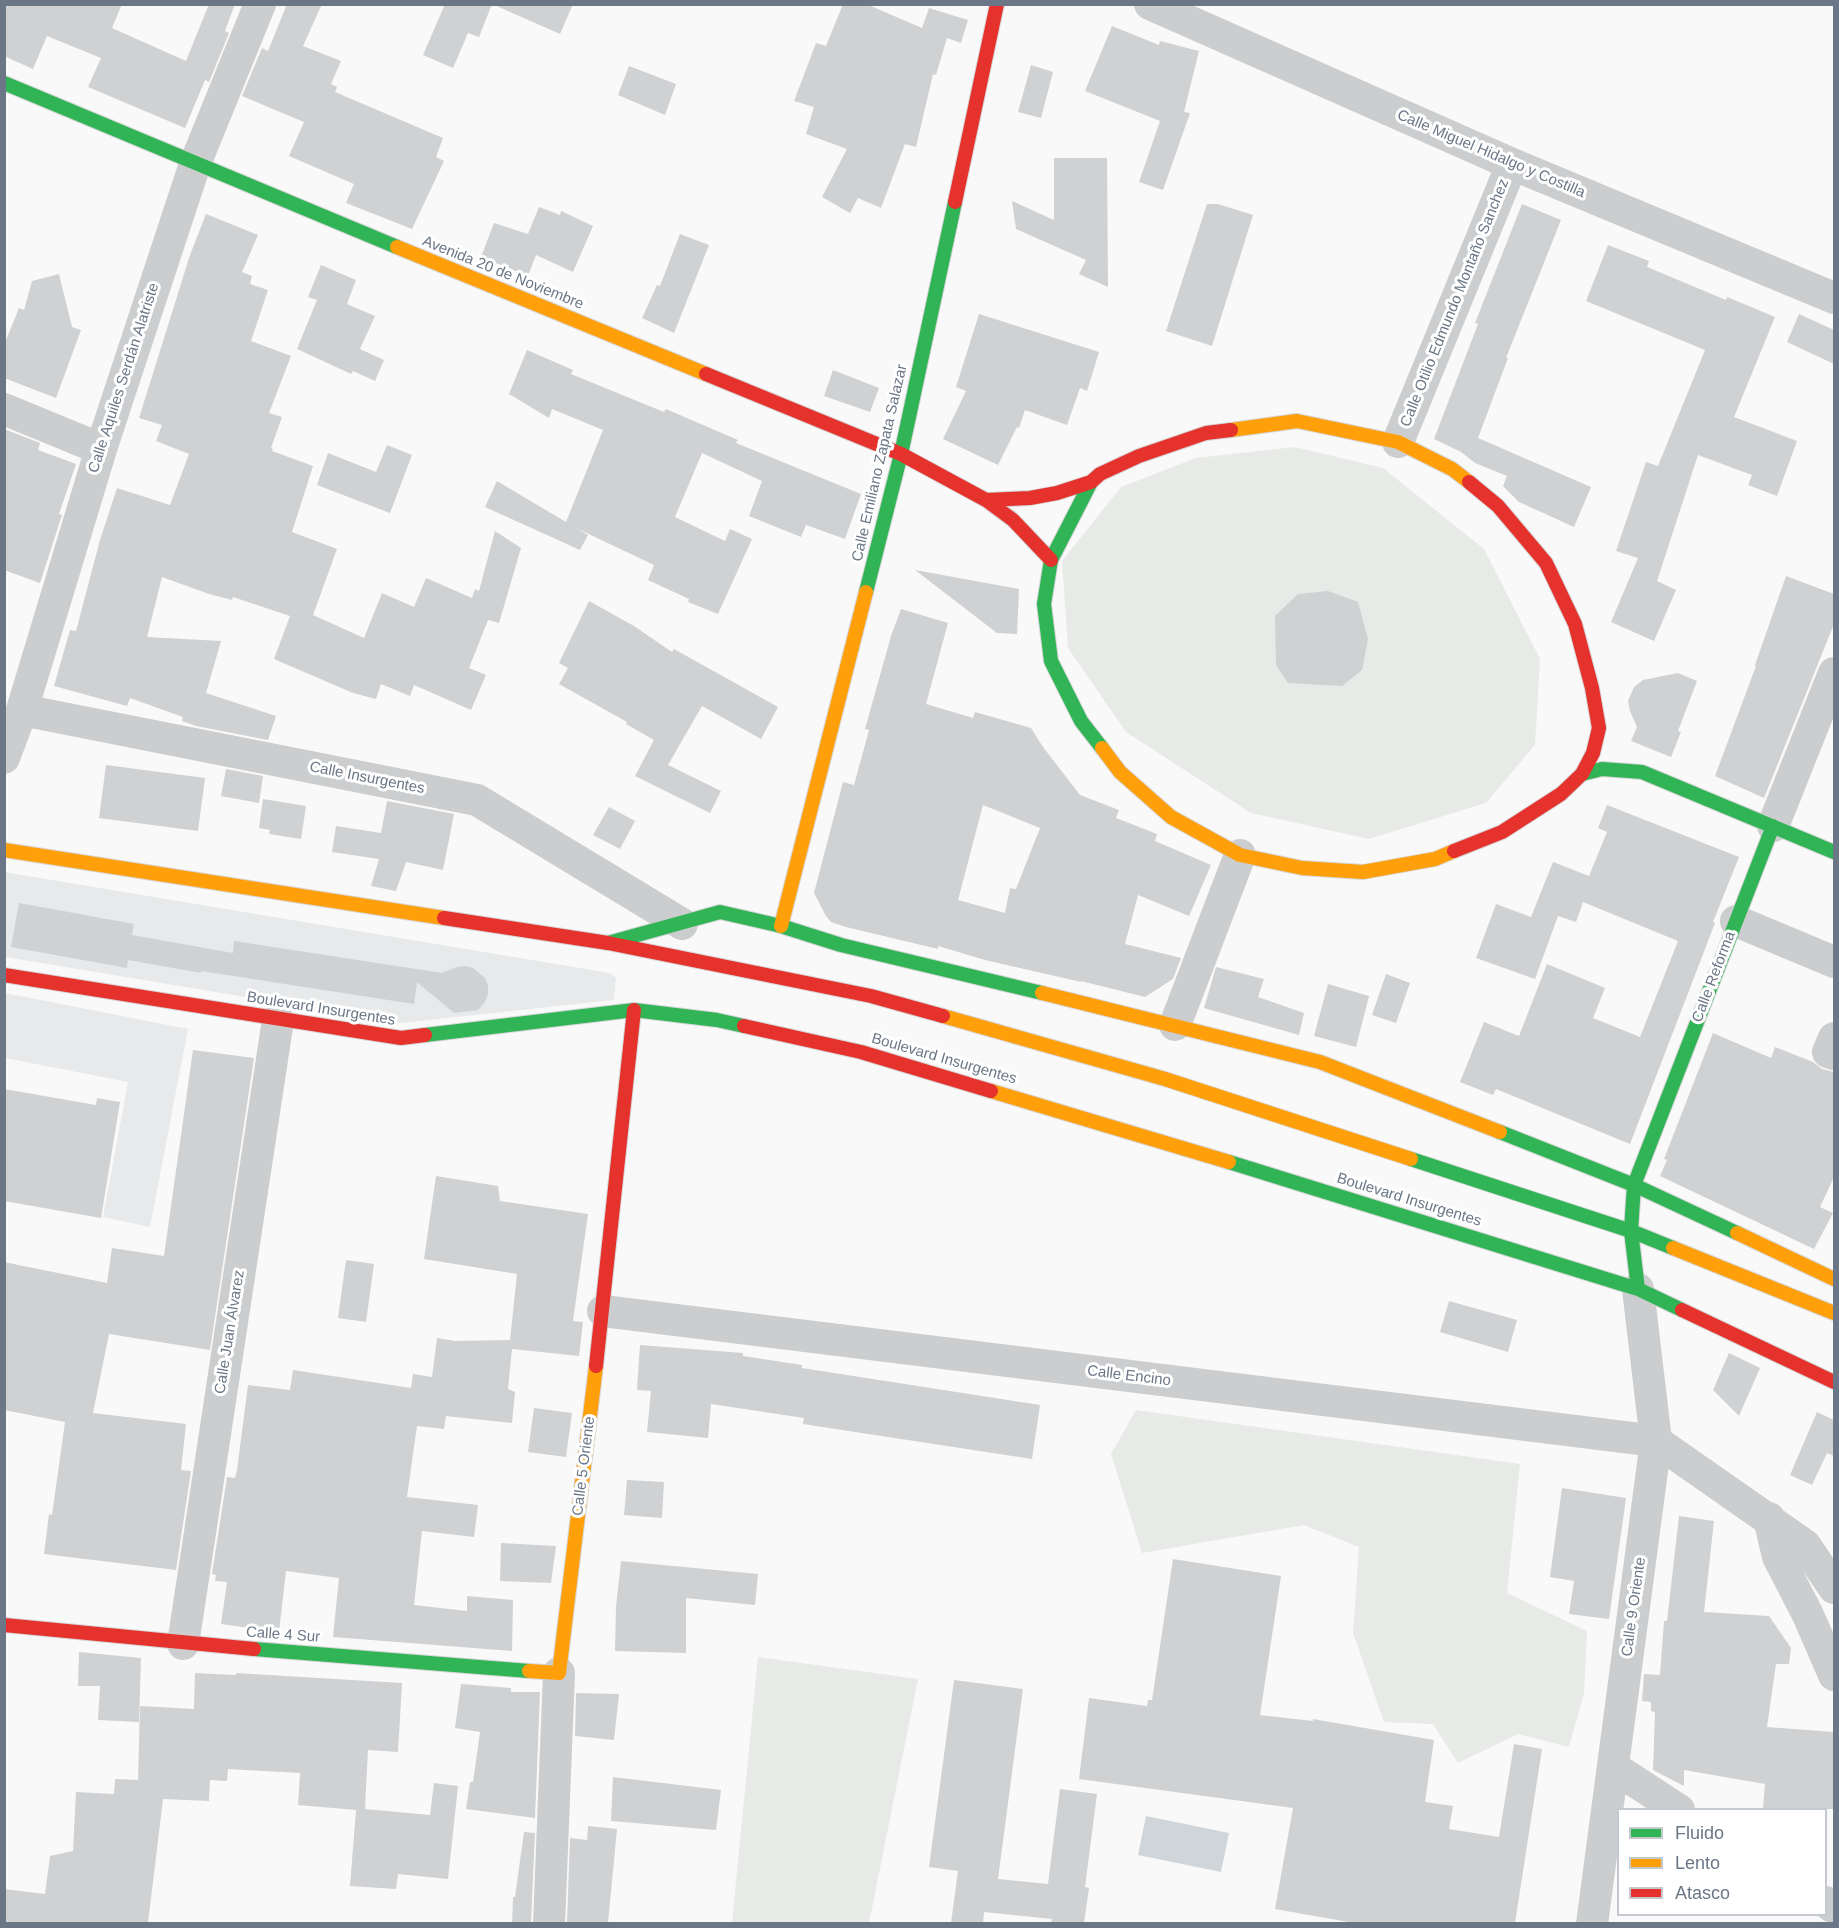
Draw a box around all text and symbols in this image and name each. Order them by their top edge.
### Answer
street label: Calle Miguel Hidalgo y Costilla [1394,106,1588,202]
street label: Calle Otilio Edmundo Montaño Sanchez [1397,176,1513,430]
street label: Avenida 20 de Noviembre [420,232,586,314]
street label: Calle Aquiles Serdán Alatriste [85,281,163,475]
street label: Calle Emiliano Zapata Salazar [849,363,911,563]
street label: Calle Insurgentes [308,758,426,798]
street label: Calle Reforma [1688,929,1740,1025]
street label: Boulevard Insurgentes [245,988,397,1030]
street label: Boulevard Insurgentes [869,1030,1019,1088]
street label: Boulevard Insurgentes [1335,1169,1483,1231]
street label: Calle Juan Álvarez [211,1269,249,1395]
street label: Calle Encino [1086,1362,1172,1390]
street label: Calle 5 Oriente [569,1415,599,1517]
street label: Calle 9 Oriente [1618,1556,1650,1658]
street label: Calle 4 Sur [245,1623,321,1647]
legend [1617,1808,1827,1916]
text: Fluido [1675,1823,1724,1843]
text: Lento [1675,1853,1720,1873]
text: Atasco [1675,1883,1730,1903]

